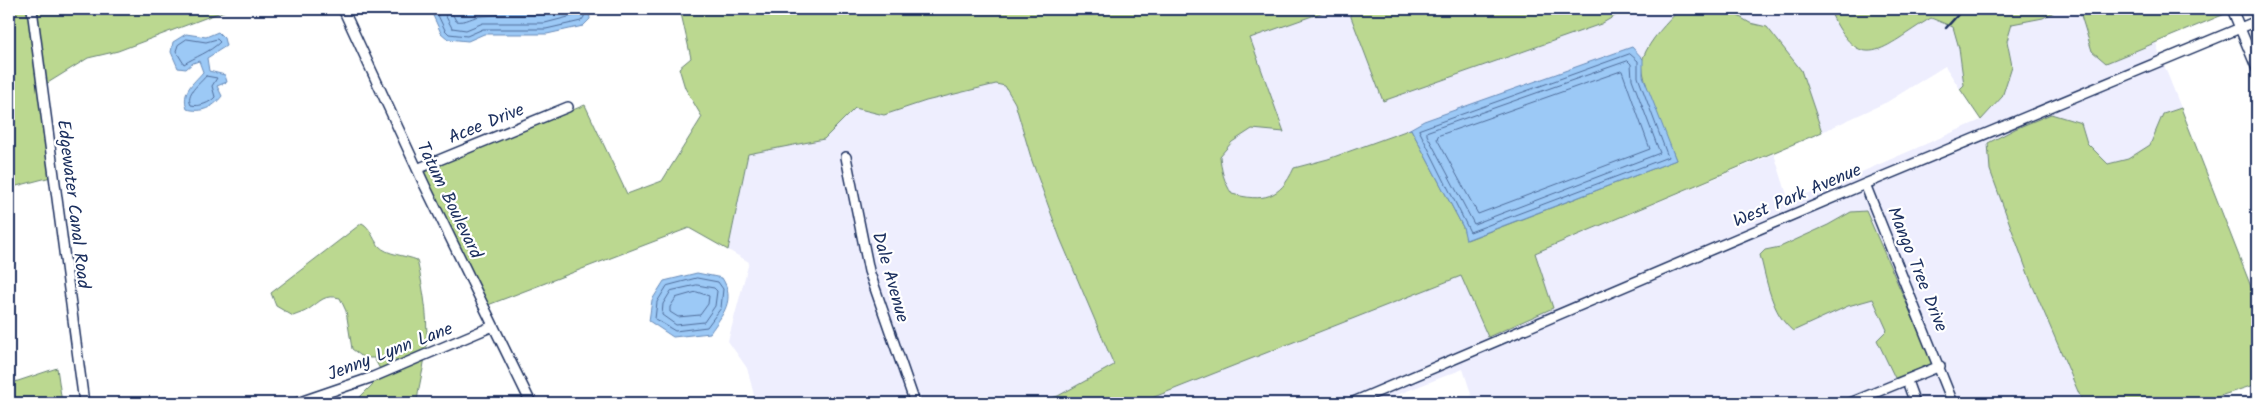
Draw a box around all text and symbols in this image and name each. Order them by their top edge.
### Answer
street label: Acee Drive [444,96,529,153]
street label: Edgewater Canal Road [48,118,97,291]
street label: Tatum Boulevard [408,137,490,265]
street label: West Park Avenue [1729,156,1866,236]
street label: Mango Tree Drive [1878,203,1955,337]
street label: Dale Avenue [863,229,916,326]
street label: Jenny Lynn Lane [324,315,457,390]

